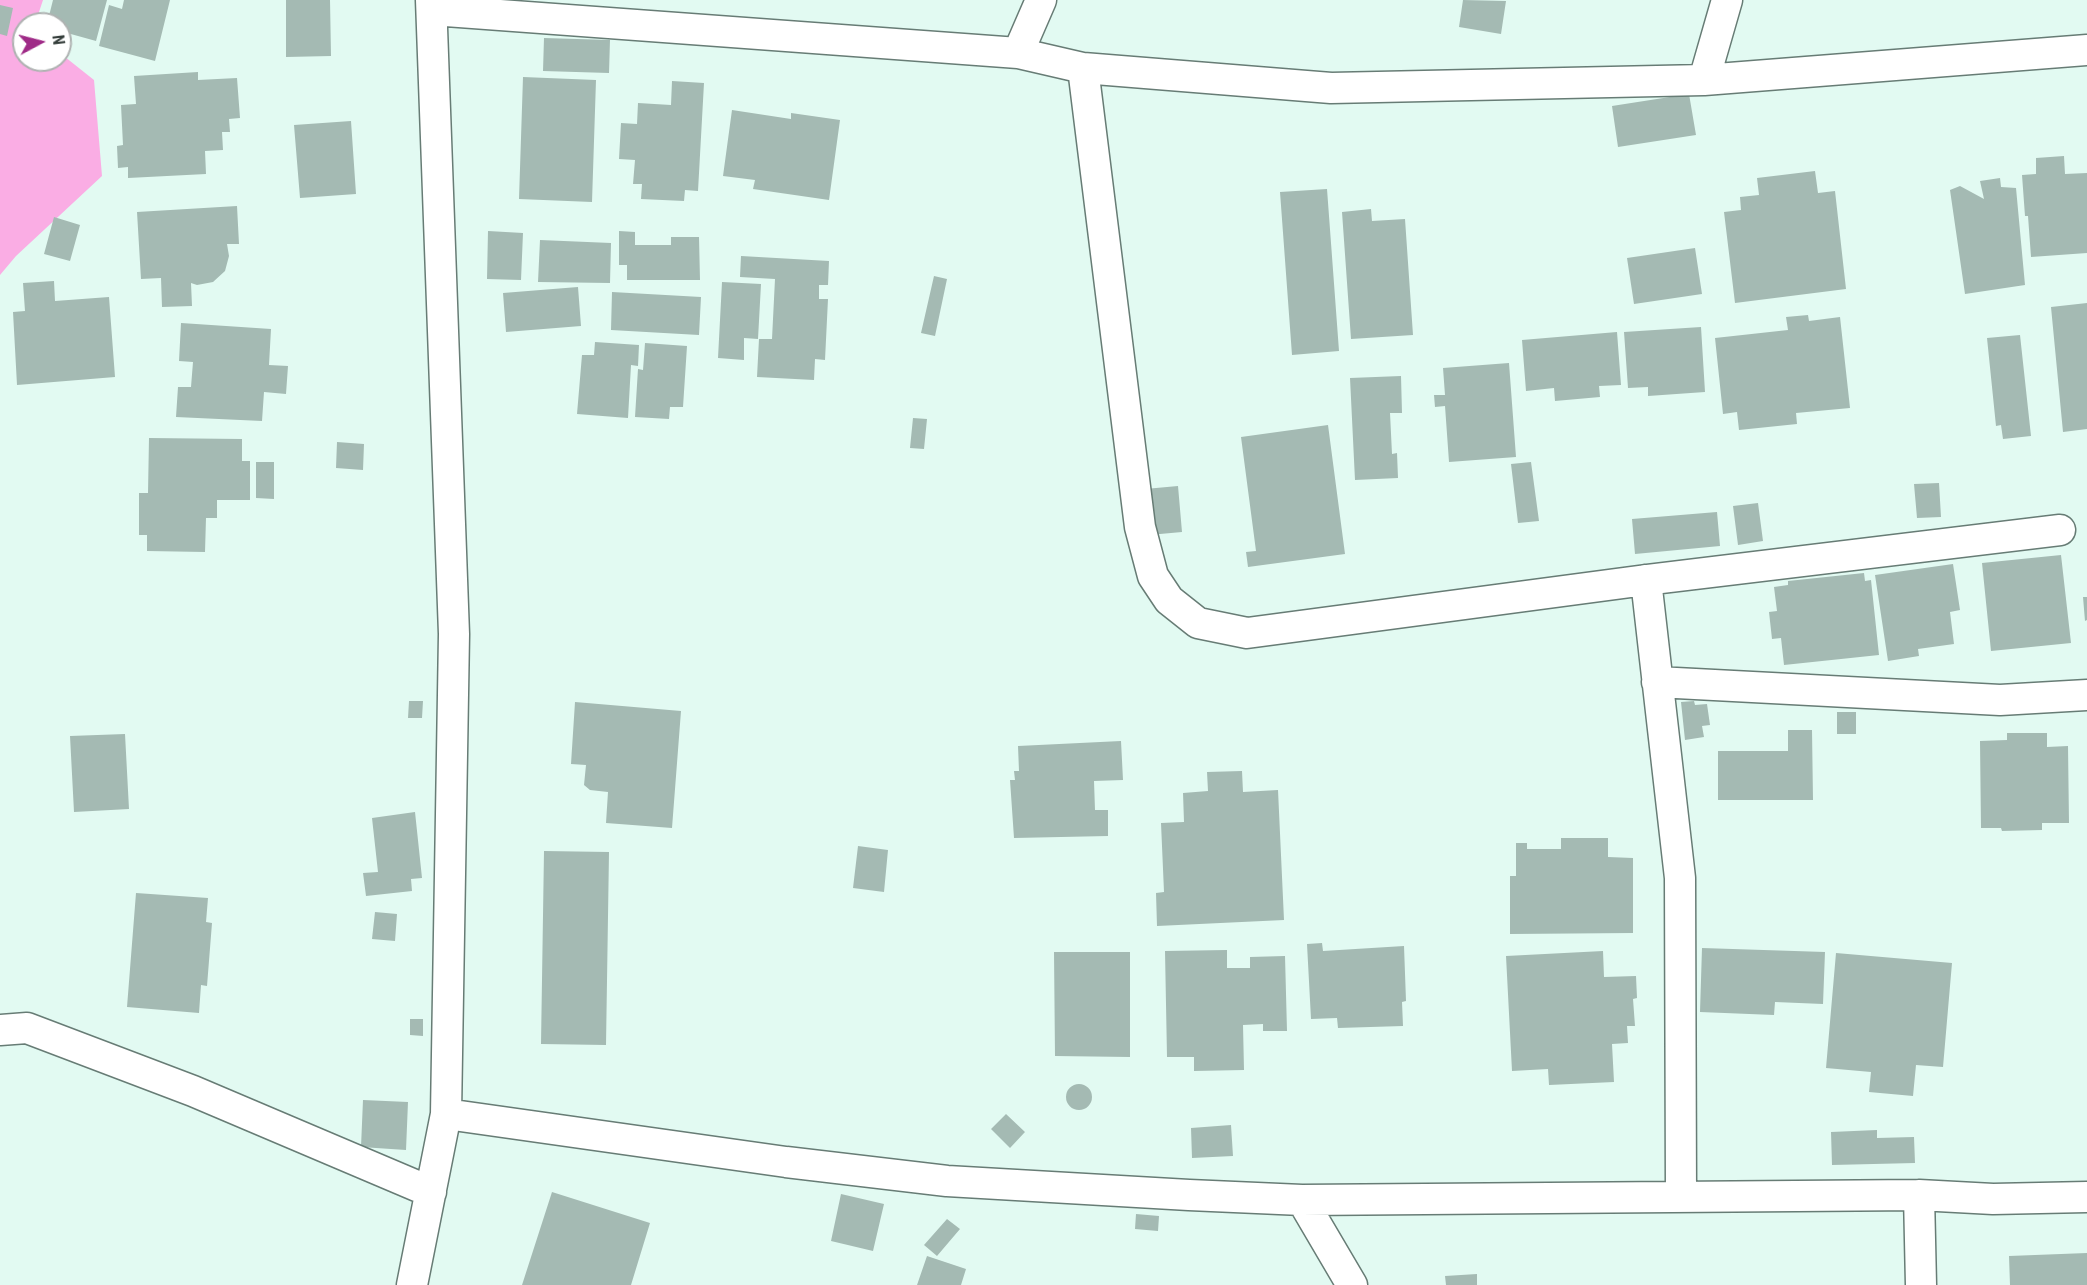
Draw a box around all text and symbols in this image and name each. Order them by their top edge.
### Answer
north arrow [12,12,72,72]
text: N [48,34,68,46]

